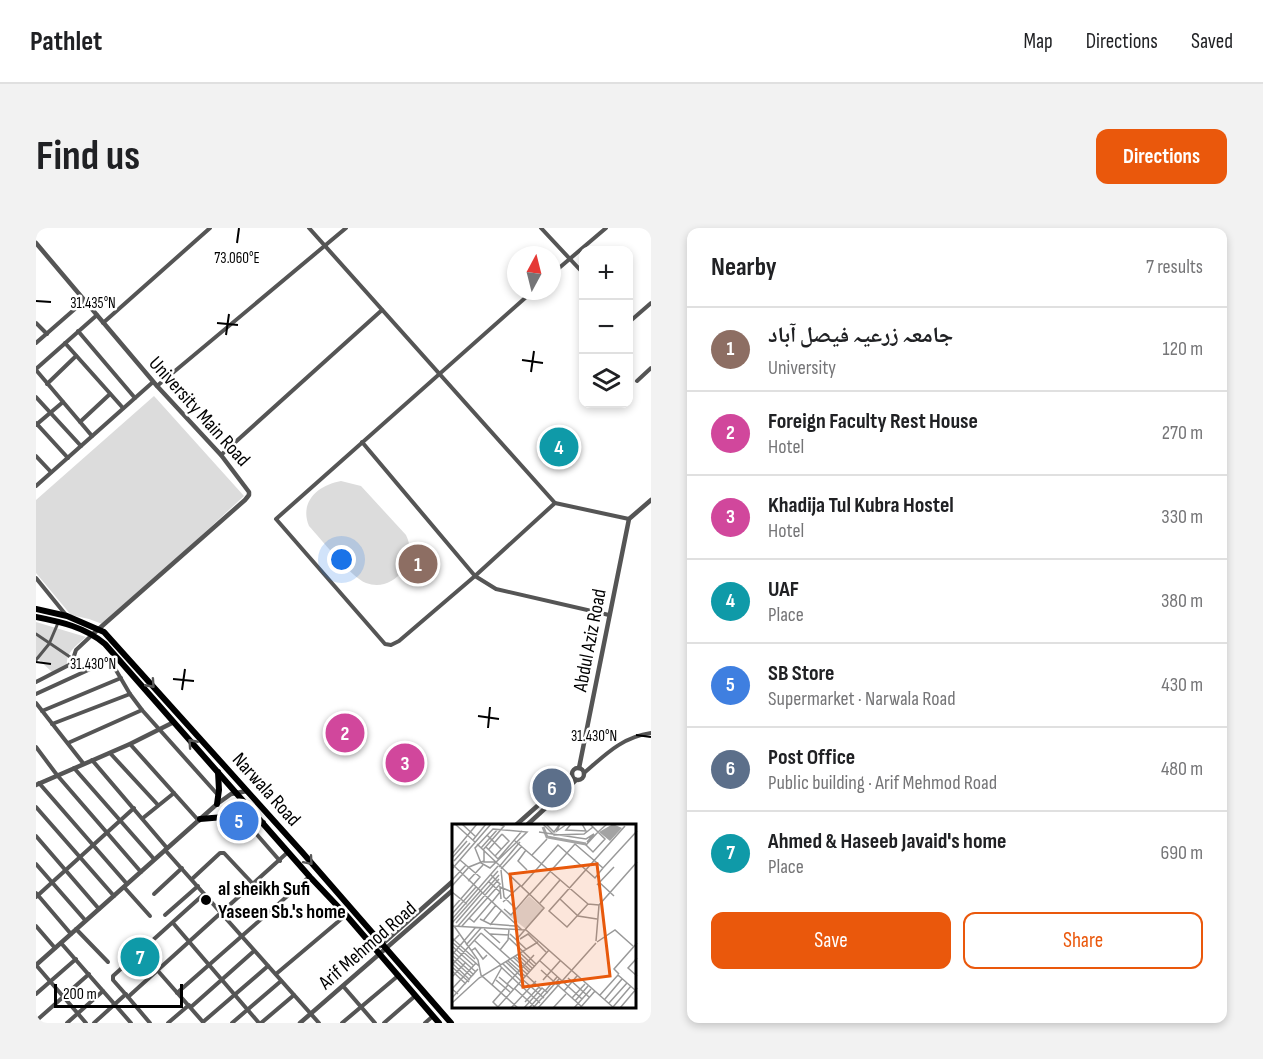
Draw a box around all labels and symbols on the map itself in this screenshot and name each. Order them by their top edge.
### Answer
north arrow [507,246,561,300]
text: 73.060°E [214,249,260,268]
text: 31.435°N [70,294,116,313]
street label: University Main Road [144,352,255,472]
pin: 4 [540,424,578,470]
pin: 1 [398,542,437,586]
your location [327,545,356,574]
street label: Abdul Aziz Road [568,587,612,695]
text: 31.430°N [70,655,116,674]
one-way arrow [144,677,155,688]
pin: 2 [326,710,364,756]
text: 31.430°N [571,727,617,746]
one-way arrow [188,739,199,750]
pin: 3 [386,740,424,786]
street label: Narwala Road [227,748,305,831]
pin: 6 [532,766,572,810]
pin: 5 [220,798,258,844]
inset map [452,824,636,1008]
one-way arrow [302,854,313,865]
place label: al sheikh Sufi Yaseen Sb.'s home [218,877,346,924]
marker: al sheikh Sufi Yaseen Sb.'s home [199,893,213,907]
street label: Arif Mehmod Road [313,897,422,995]
pin: 7 [120,934,160,980]
scale bar [54,981,183,1008]

